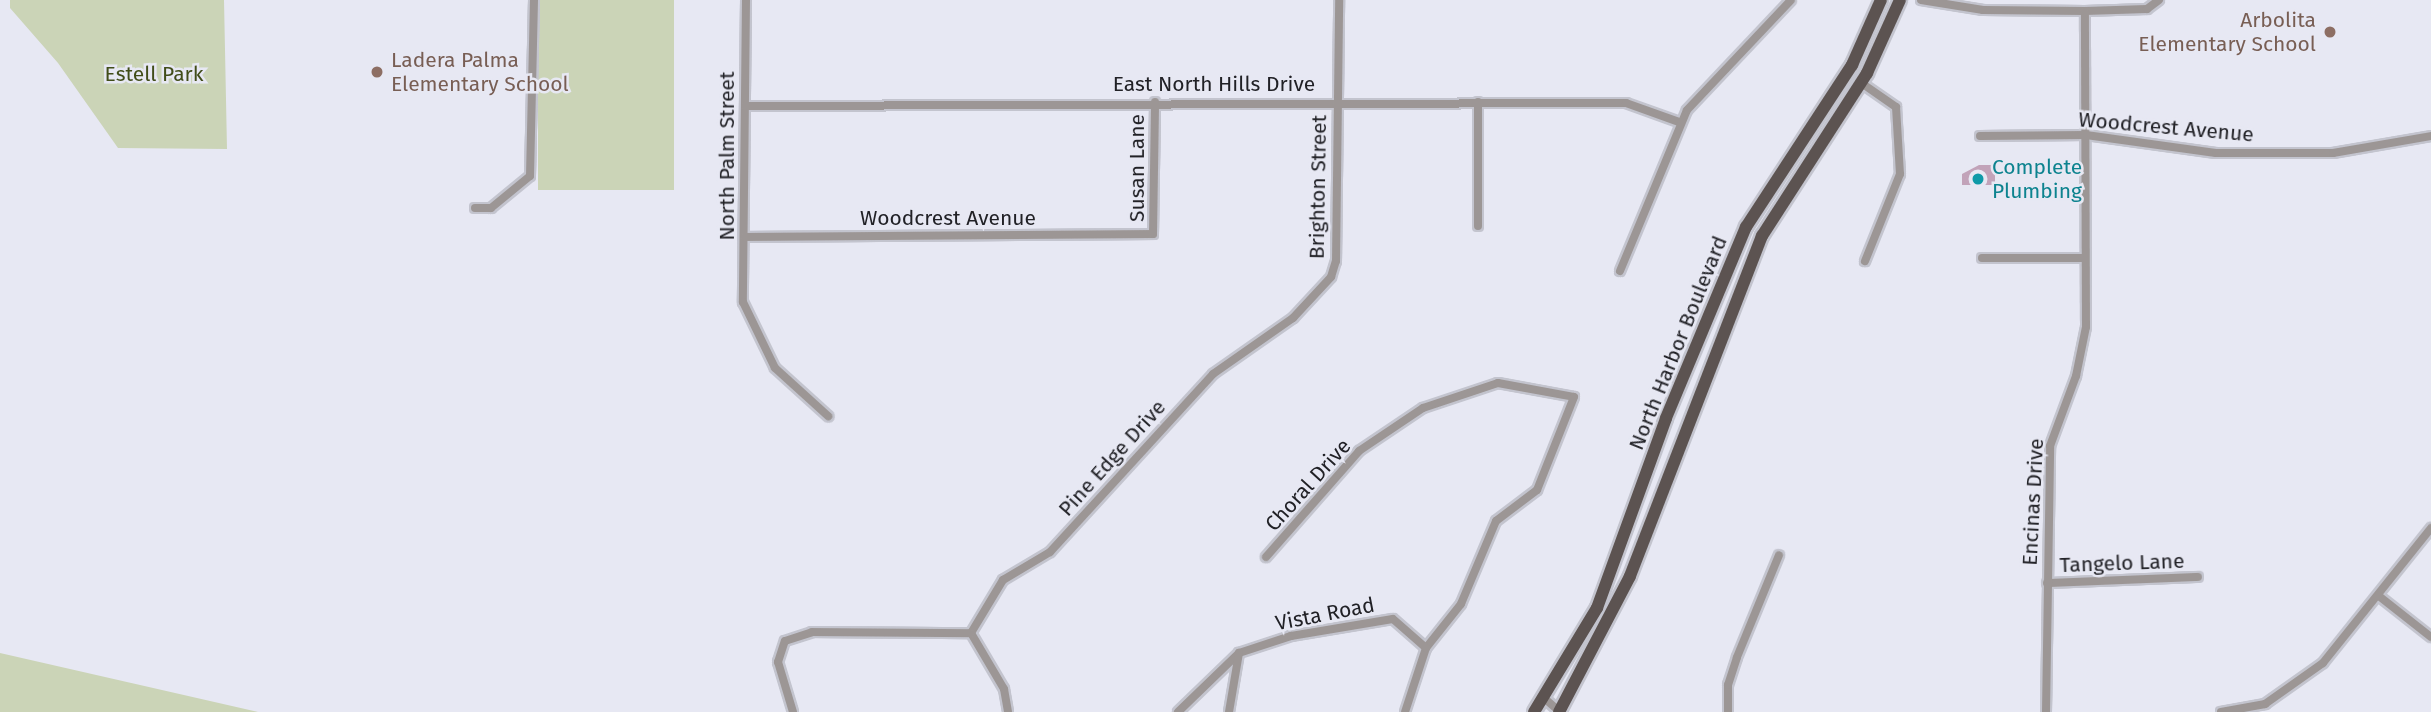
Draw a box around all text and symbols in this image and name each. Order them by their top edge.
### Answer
place label: Arbolita Elementary School [2138,7,2316,57]
marker: Arbolita Elementary School [2322,24,2338,40]
place label: Ladera Palma Elementary School [391,47,569,97]
park label: Estell Park [105,61,203,87]
marker: Ladera Palma Elementary School [369,64,385,80]
street label: North Palm Street [714,71,740,241]
street label: East North Hills Drive [1113,71,1315,97]
street label: Woodcrest Avenue [2077,107,2255,147]
street label: Susan Lane [1124,114,1150,222]
street label: Brighton Street [1304,115,1332,259]
place label: Complete Plumbing [1992,154,2082,204]
marker: Complete Plumbing [1970,171,1986,187]
street label: Woodcrest Avenue [860,205,1036,231]
street label: North Harbor Boulevard [1624,232,1732,454]
street label: Pine Edge Drive [1053,395,1171,521]
street label: Choral Drive [1260,434,1356,536]
street label: Encinas Drive [2017,438,2049,566]
street label: Tangelo Lane [2059,548,2185,578]
street label: Vista Road [1273,592,1377,636]

